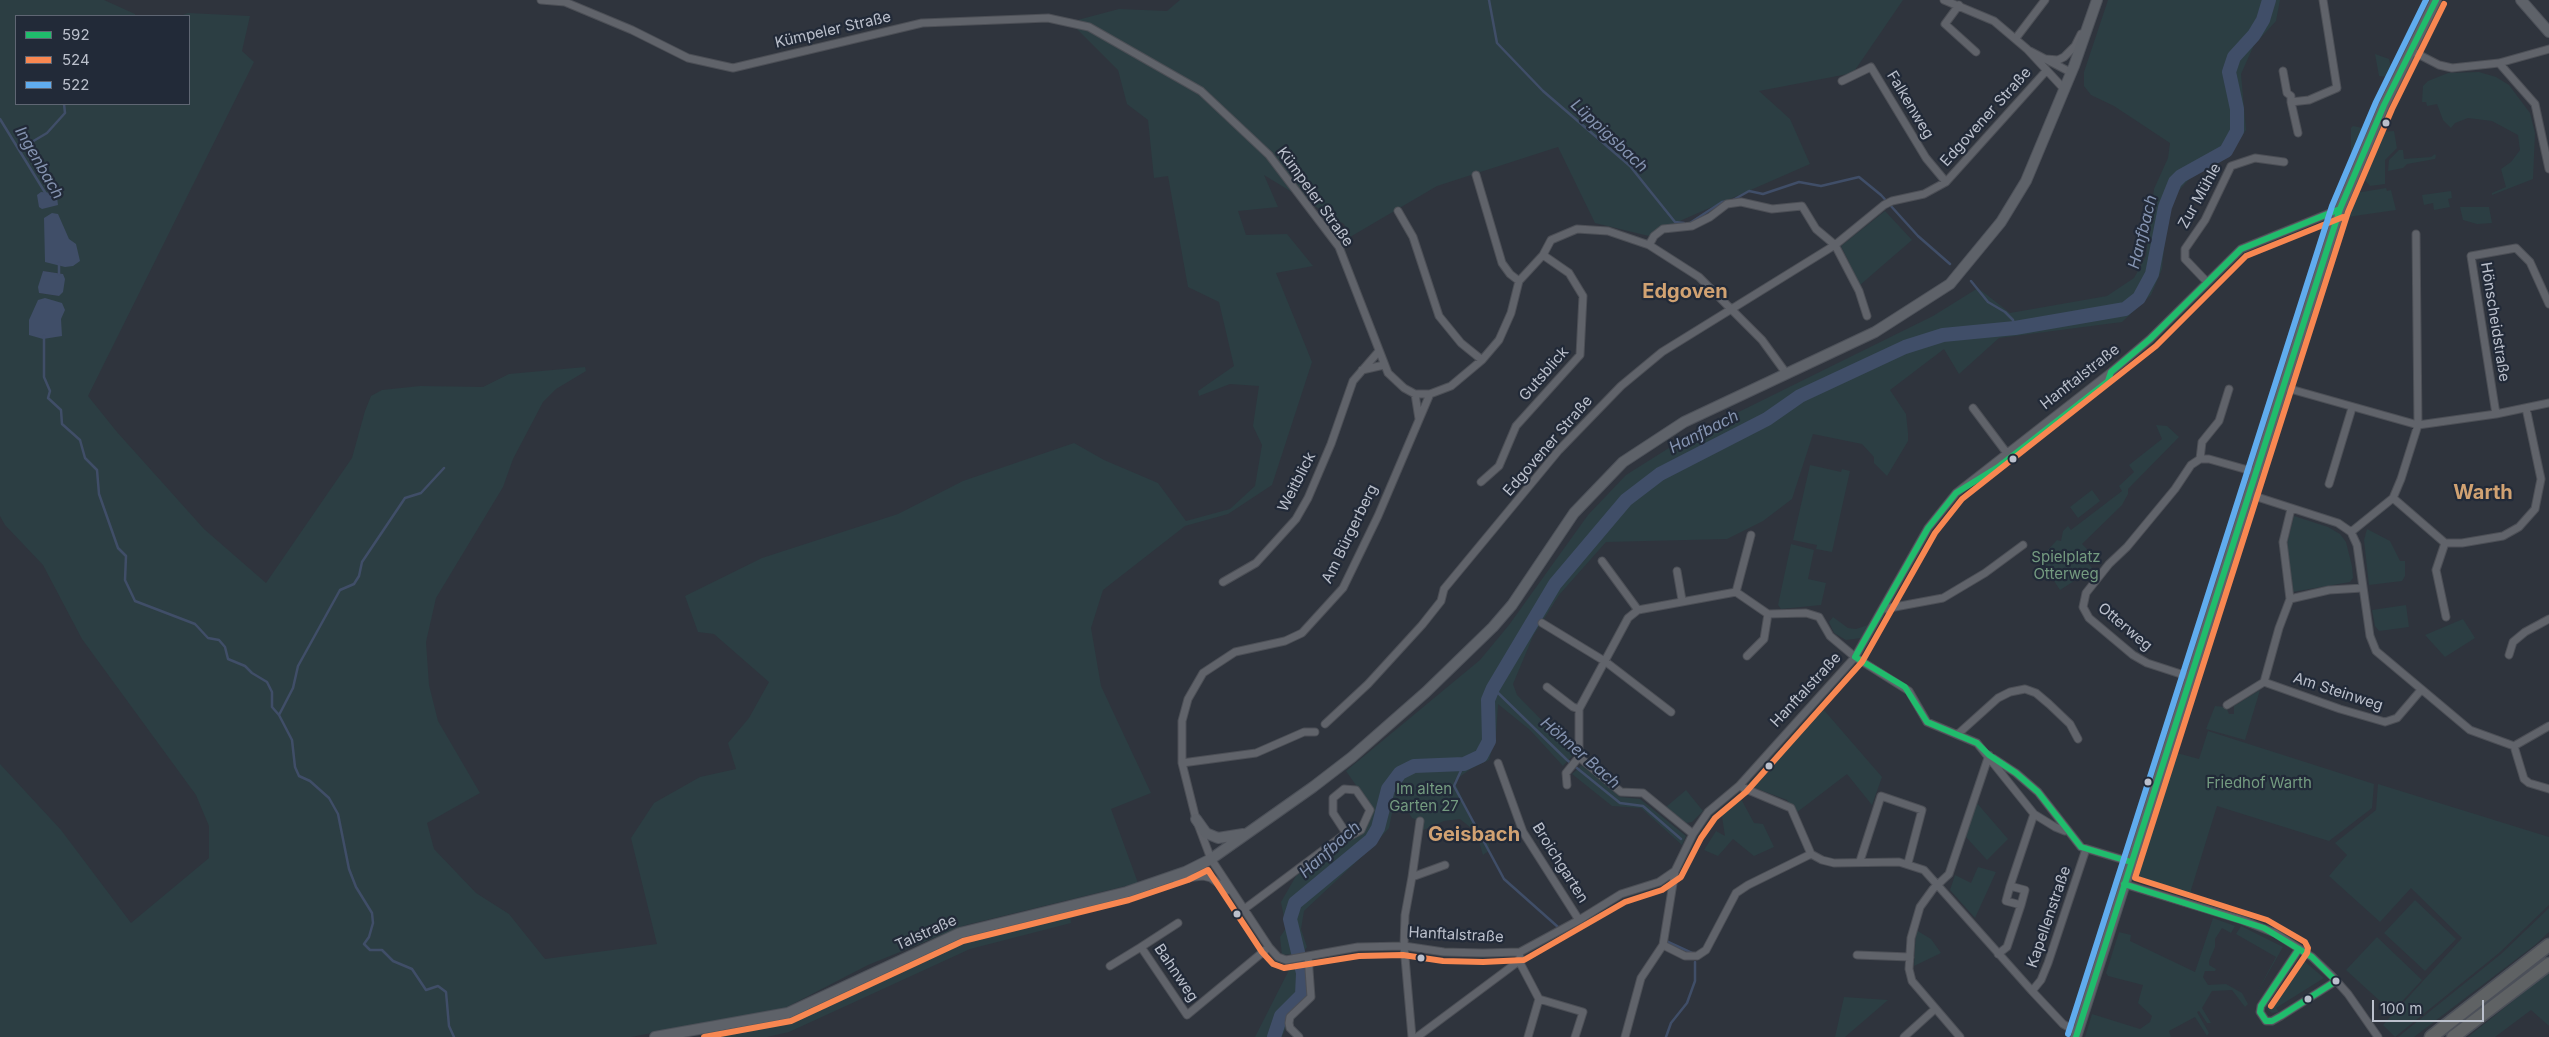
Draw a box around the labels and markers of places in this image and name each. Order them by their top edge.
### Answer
unlabelled marker [2381,118,2391,128]
unlabelled marker [2008,454,2018,464]
unlabelled marker [1764,761,1774,771]
unlabelled marker [2143,777,2153,787]
unlabelled marker [1232,909,1242,919]
unlabelled marker [1416,953,1426,963]
unlabelled marker [2331,976,2341,986]
unlabelled marker [2303,994,2313,1004]

